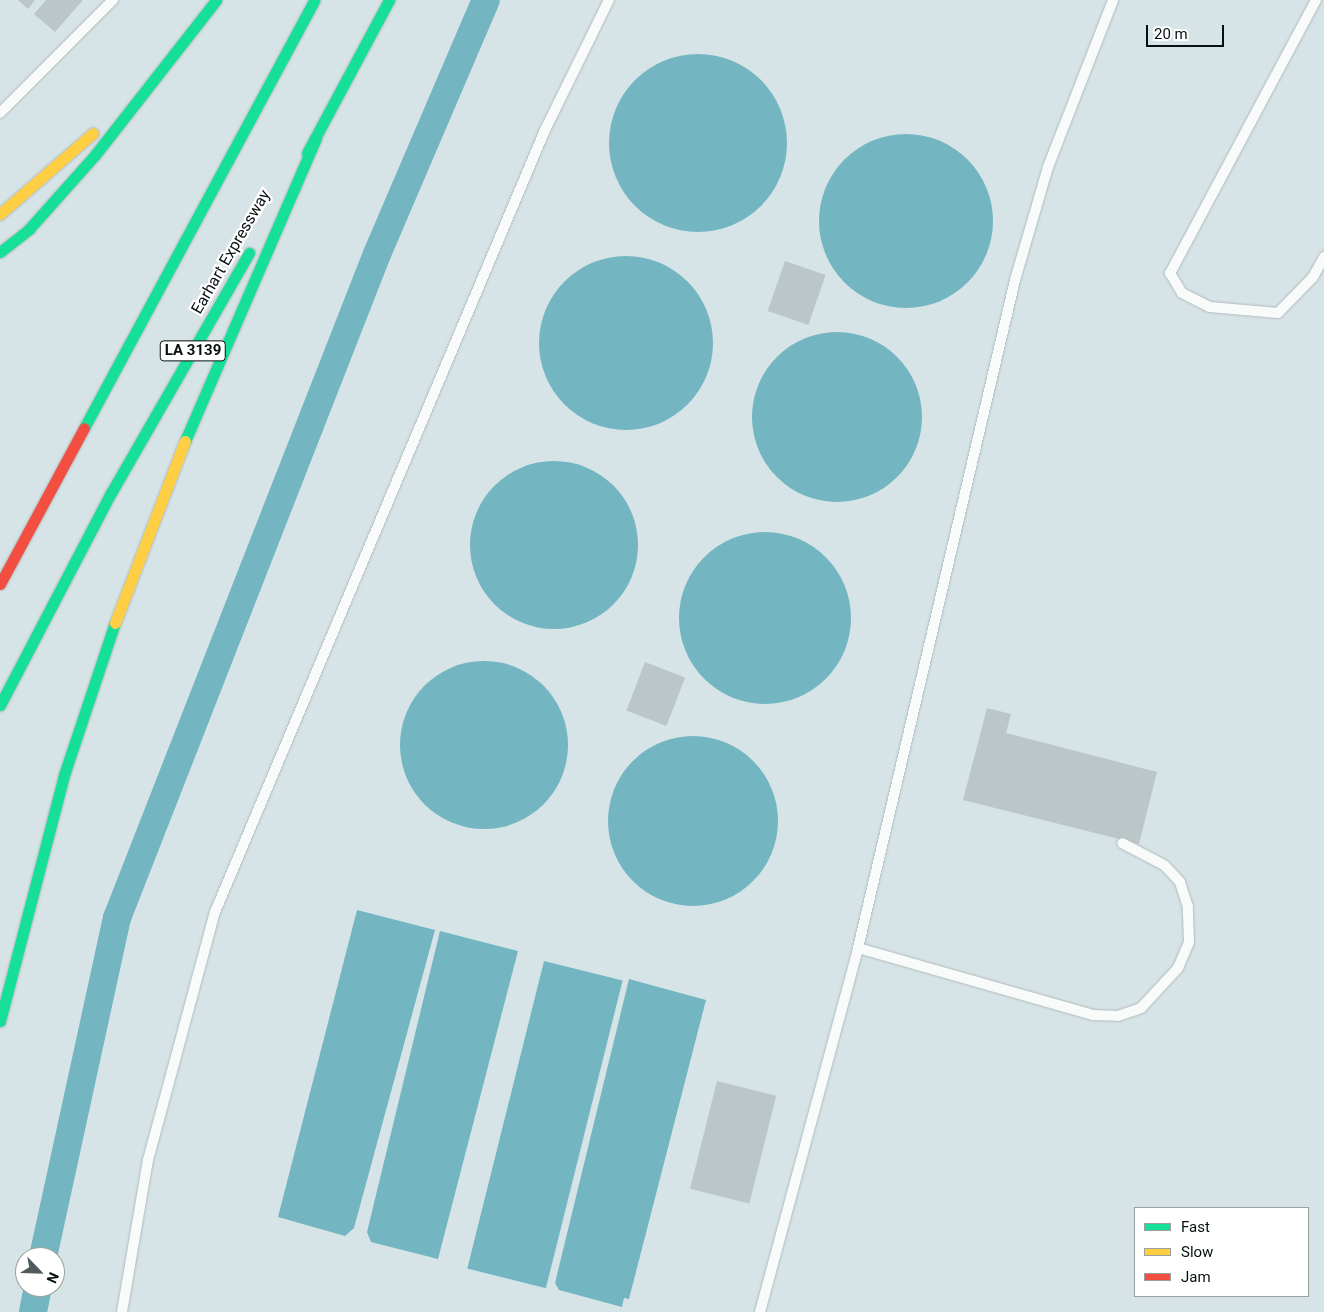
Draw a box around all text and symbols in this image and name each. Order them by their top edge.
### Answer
scale bar [1149,15,1226,47]
text: 20 m [1154,25,1188,43]
street label: Earhart Expressway [188,186,274,318]
road number: LA 3139 [159,338,227,364]
legend [1134,1207,1309,1297]
text: Fast [1181,1218,1210,1236]
text: Slow [1181,1243,1213,1261]
north arrow [15,1247,65,1297]
text: Jam [1181,1268,1211,1286]
text: N [43,1270,62,1285]

